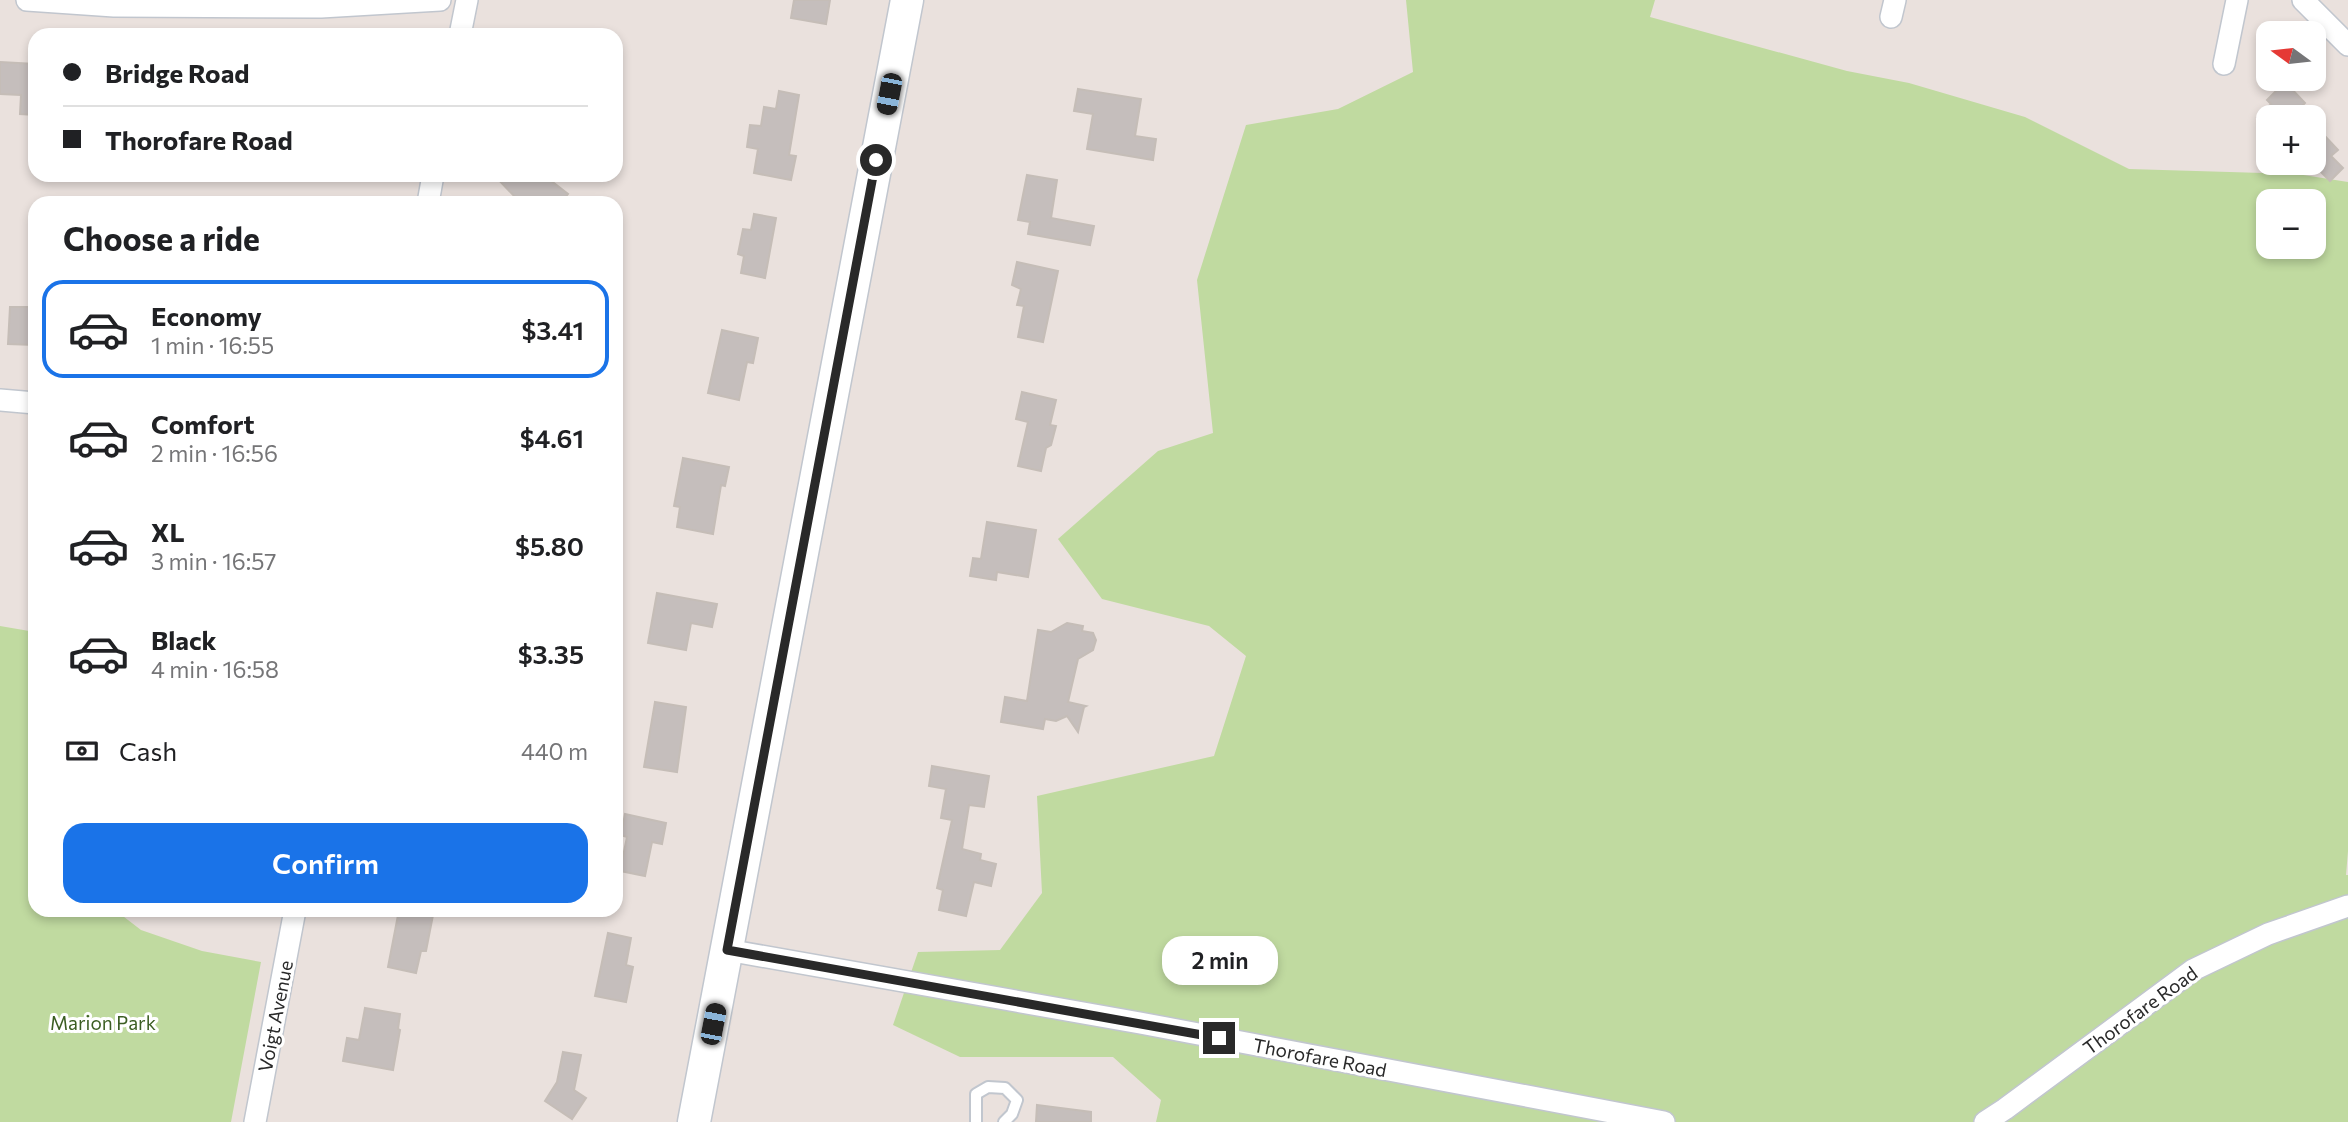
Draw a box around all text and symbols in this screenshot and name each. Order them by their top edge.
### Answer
north arrow [2256,21,2326,91]
map controls [2256,21,2326,259]
text: Bridge Road [105,57,250,88]
car [875,71,904,117]
button: + [2256,105,2326,175]
text: Thorofare Road [105,124,293,155]
route start [860,144,892,176]
button: − [2256,189,2326,259]
text: Choose a ride [63,218,260,258]
icon: car [67,298,130,361]
text: Economy [151,300,262,331]
text: $3.41 [522,314,584,345]
text: 1 min · 16:55 [151,331,274,359]
icon: car [67,406,130,469]
text: Comfort [151,408,254,439]
text: $4.61 [520,422,584,453]
text: 2 min · 16:56 [151,439,278,467]
icon: car [67,514,130,577]
text: XL [151,516,185,547]
text: $5.80 [515,530,584,561]
text: 3 min · 16:57 [151,547,277,575]
icon: car [67,622,130,685]
text: Black [151,624,217,655]
text: $3.35 [518,638,584,669]
text: 4 min · 16:58 [151,655,279,683]
icon: cash [63,732,101,770]
text: Cash [119,735,177,766]
text: 440 m [521,737,588,765]
button: Confirm [63,823,588,903]
callout: 2 min [1161,936,1277,986]
text: 2 min [1192,946,1248,974]
street label: Voigt Avenue [253,958,297,1074]
street label: Thorofare Road [2078,961,2202,1059]
car [699,1001,728,1047]
park label: Marion Park [50,1011,156,1034]
route end [1203,1022,1235,1054]
street label: Thorofare Road [1251,1033,1389,1081]

